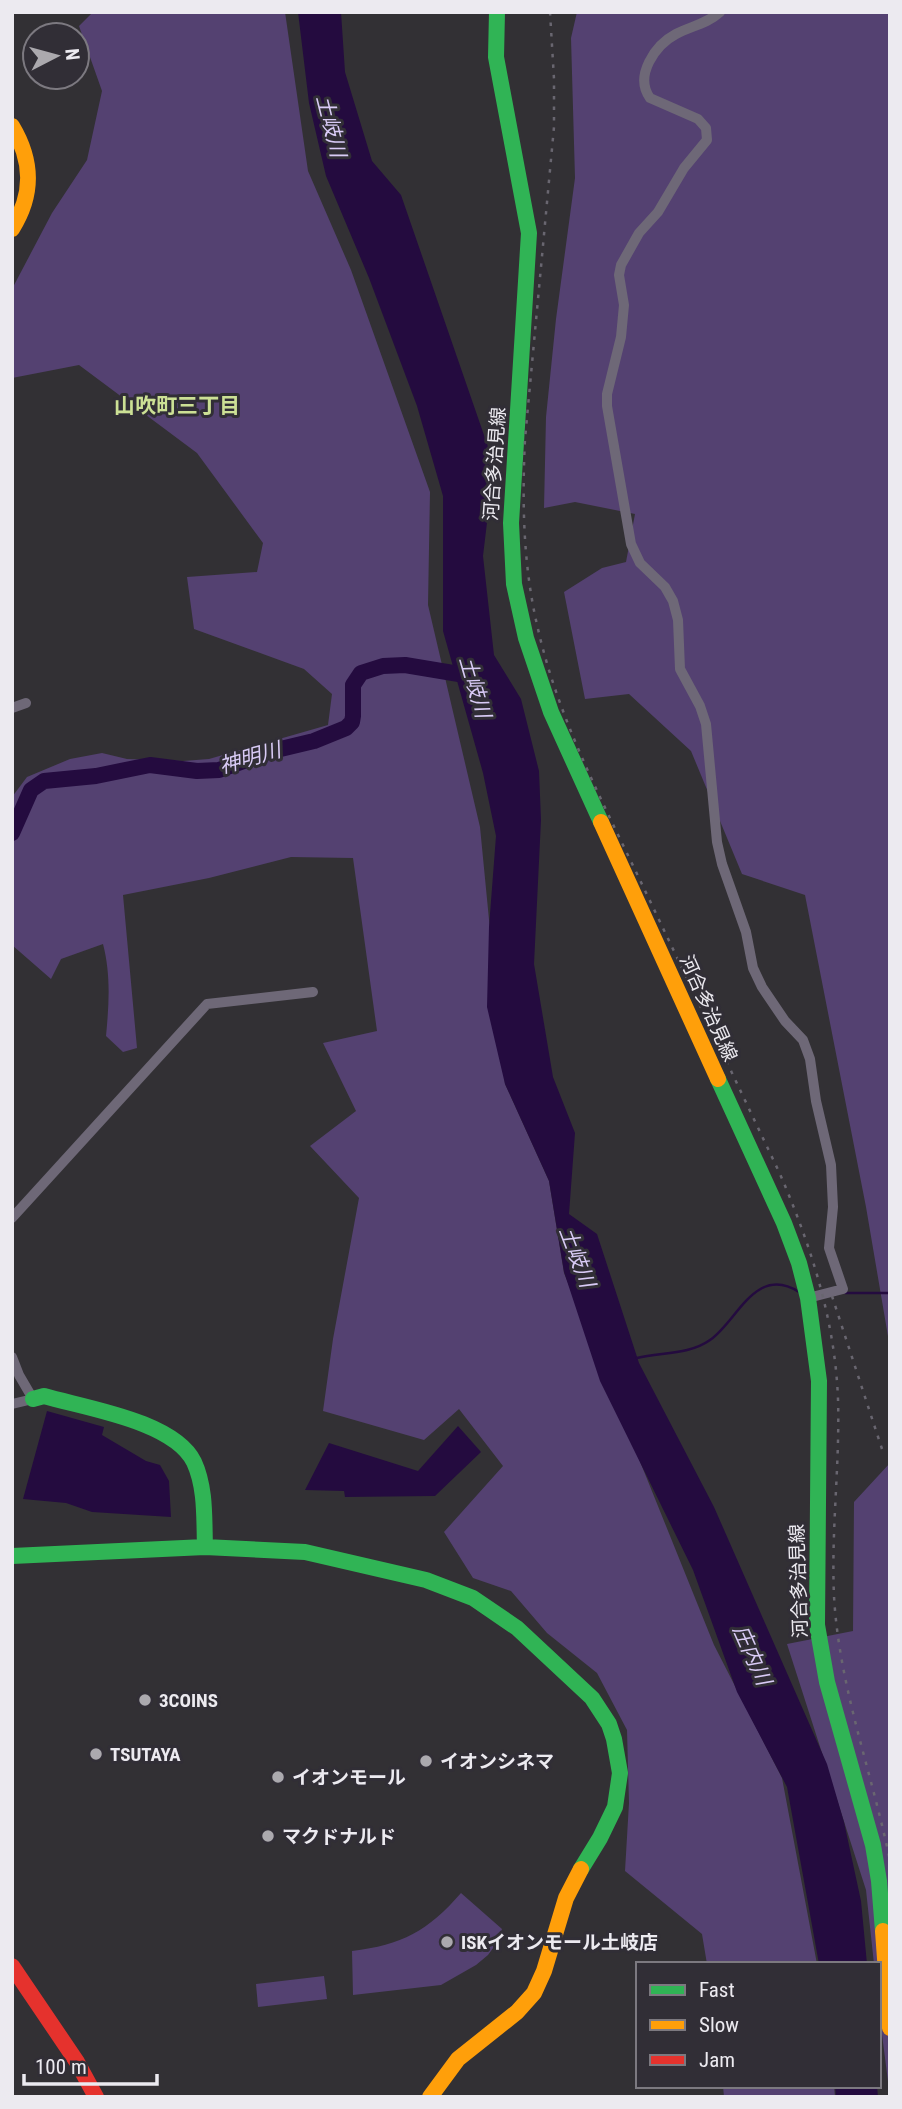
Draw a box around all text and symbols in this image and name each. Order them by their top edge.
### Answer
north arrow [21,21,91,91]
text: N [60,47,84,61]
water label: 土岐川 [312,93,351,161]
district label: 山吹町三丁目 [114,394,240,418]
street label: 河合多治見線 [479,406,510,522]
water label: 土岐川 [455,653,496,723]
water label: 神明川 [216,737,286,778]
street label: 河合多治見線 [675,951,742,1065]
water label: 土岐川 [555,1223,600,1293]
street label: 河合多治見線 [785,1524,812,1638]
water label: 庄内川 [728,1621,777,1690]
place label: 3COINS [159,1689,218,1712]
marker: 3COINS [137,1692,153,1708]
place label: TSUTAYA [110,1743,181,1766]
marker: TSUTAYA [88,1746,104,1762]
place label: イオンシネマ [440,1750,554,1773]
marker: イオンシネマ [418,1753,434,1769]
place label: イオンモール [292,1766,406,1789]
marker: イオンモール [270,1769,286,1785]
place label: マクドナルド [282,1825,396,1848]
marker: マクドナルド [260,1828,276,1844]
place label: ISKイオンモール土岐店 [461,1931,658,1954]
marker: ISKイオンモール土岐店 [439,1934,455,1950]
legend [636,1962,881,2088]
text: Fast [699,1978,735,2002]
text: Slow [699,2013,739,2037]
scale bar [24,2042,158,2086]
text: Jam [699,2048,735,2072]
text: 100 m [35,2055,87,2079]

